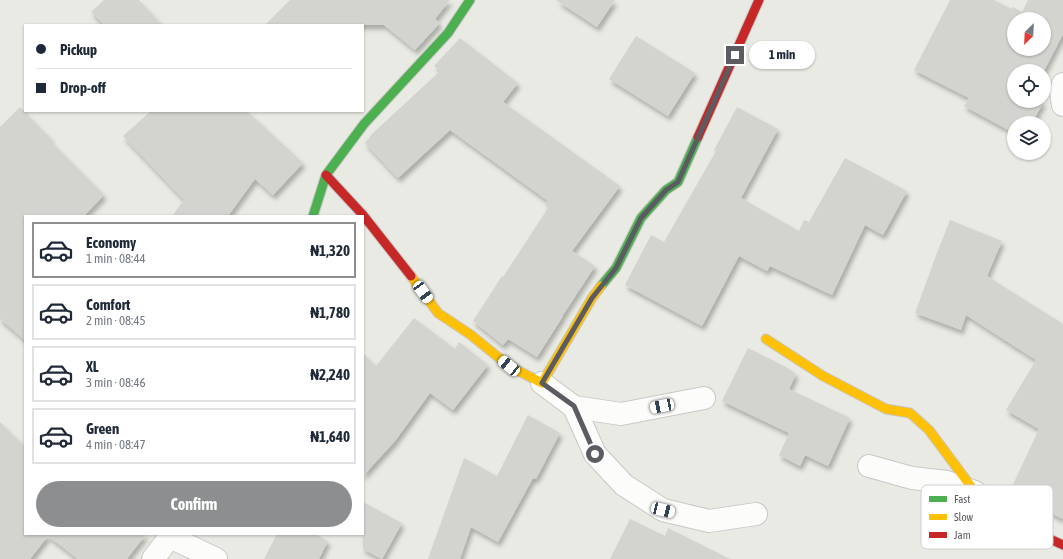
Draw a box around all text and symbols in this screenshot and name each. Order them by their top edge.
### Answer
north arrow [1007,12,1051,56]
map controls [1007,12,1051,160]
text: Pickup [60,41,97,58]
callout: 1 min [749,41,815,69]
route end [726,46,744,64]
text: 1 min [769,47,795,62]
button: locate [1007,64,1051,108]
text: Drop-off [60,79,106,96]
button: layers [1007,116,1051,160]
icon: car [38,232,74,268]
text: Economy [86,234,136,251]
text: ₦1,320 [310,242,350,259]
text: 1 min · 08:44 [86,251,146,266]
car [411,279,435,305]
icon: car [38,294,74,330]
text: Comfort [86,296,130,313]
text: ₦1,780 [310,304,350,321]
text: 2 min · 08:45 [86,313,146,328]
car [496,354,522,378]
icon: car [38,356,74,392]
text: XL [86,358,99,375]
text: ₦2,240 [310,366,350,383]
text: 3 min · 08:46 [86,375,146,390]
car [649,398,675,414]
icon: car [38,418,74,454]
text: Green [86,420,119,437]
text: ₦1,640 [310,428,350,445]
text: 4 min · 08:47 [86,437,146,452]
route start [586,445,604,463]
button: Confirm [36,481,352,527]
legend [921,485,1053,549]
text: Fast [954,493,970,505]
car [650,501,676,519]
text: Slow [954,511,973,523]
text: Jam [954,529,971,541]

